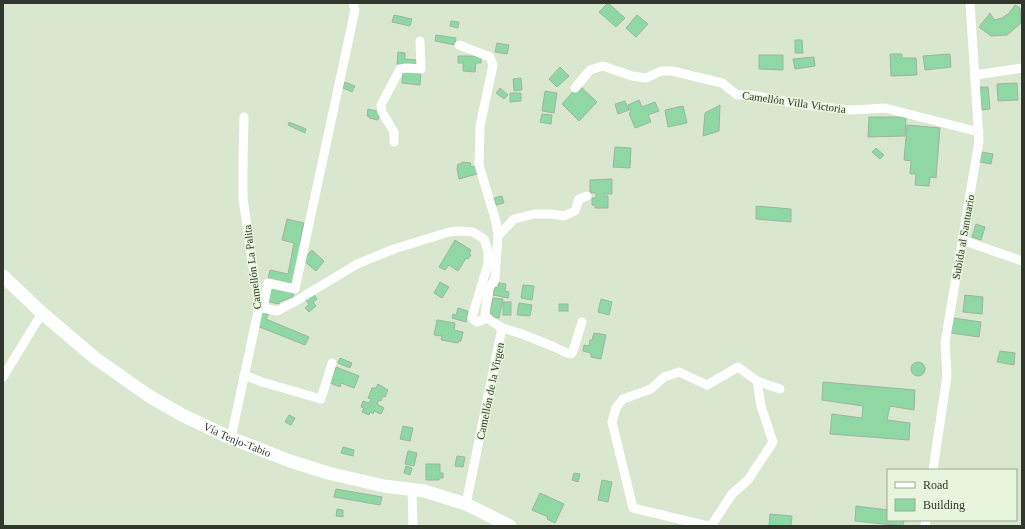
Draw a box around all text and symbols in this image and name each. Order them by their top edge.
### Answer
street label: Camellón Villa Victoria [741,89,847,115]
street label: Subida al Santuario [950,193,976,280]
street label: Camellón La Palita [241,224,263,310]
street label: Camellón de la Virgen [474,341,506,441]
street label: Vía Tenjo-Tabio [202,420,273,459]
legend [887,469,1017,521]
text: Road [923,478,948,492]
text: Building [923,498,965,512]

